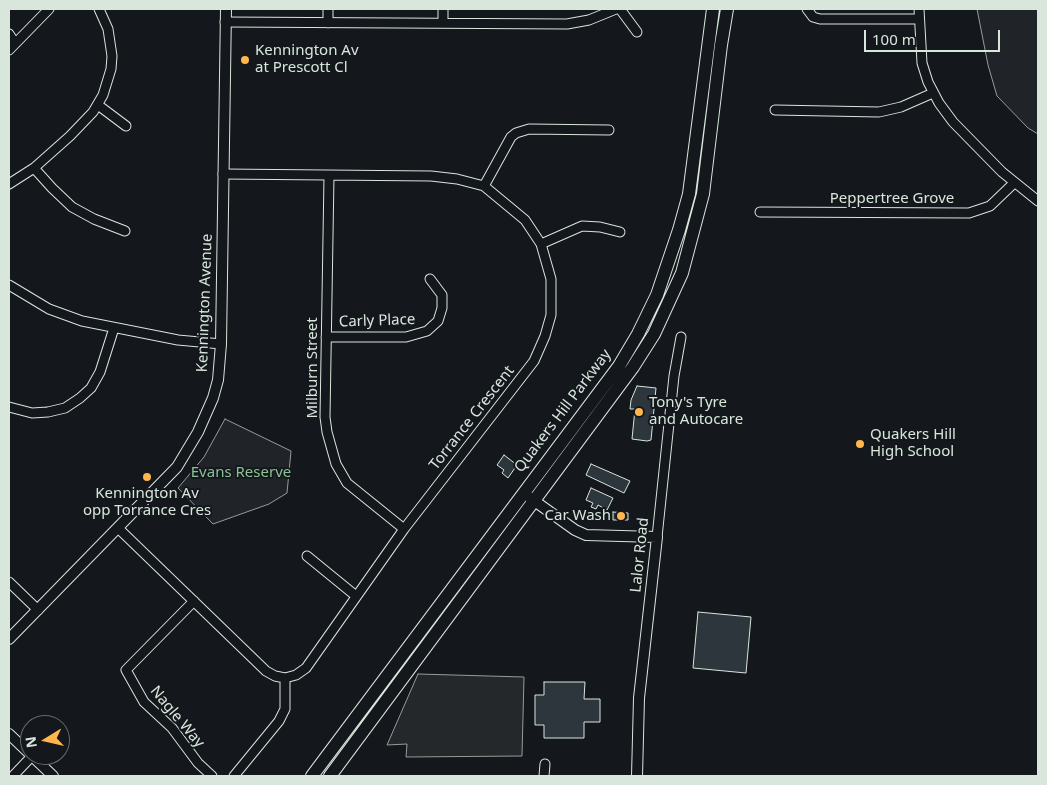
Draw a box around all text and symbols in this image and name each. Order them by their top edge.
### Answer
scale bar [867,20,1003,52]
text: 100 m [872,29,916,49]
place label: Kennington Av at Prescott Cl [255,42,359,77]
marker: Kennington Av at Prescott Cl [239,54,251,66]
street label: Peppertree Grove [830,190,954,208]
street label: Kennington Avenue [194,233,216,373]
street label: Carly Place [338,311,416,331]
street label: Milburn Street [304,317,322,419]
street label: Quakers Hill Parkway [511,346,615,476]
street label: Torrance Crescent [426,362,518,474]
place label: Tony's Tyre and Autocare [649,394,743,429]
marker: Tony's Tyre and Autocare [633,406,645,418]
place label: Quakers Hill High School [870,426,956,461]
marker: Quakers Hill High School [854,438,866,450]
park label: Evans Reserve [191,464,291,482]
marker: Kennington Av opp Torrance Cres [141,471,153,483]
place label: Kennington Av opp Torrance Cres [83,485,211,520]
place label: Car Wash [544,507,611,525]
marker: Car Wash [615,510,627,522]
street label: Lalor Road [627,517,653,593]
street label: Nagle Way [146,682,208,752]
north arrow [20,715,70,765]
text: N [20,735,41,749]

